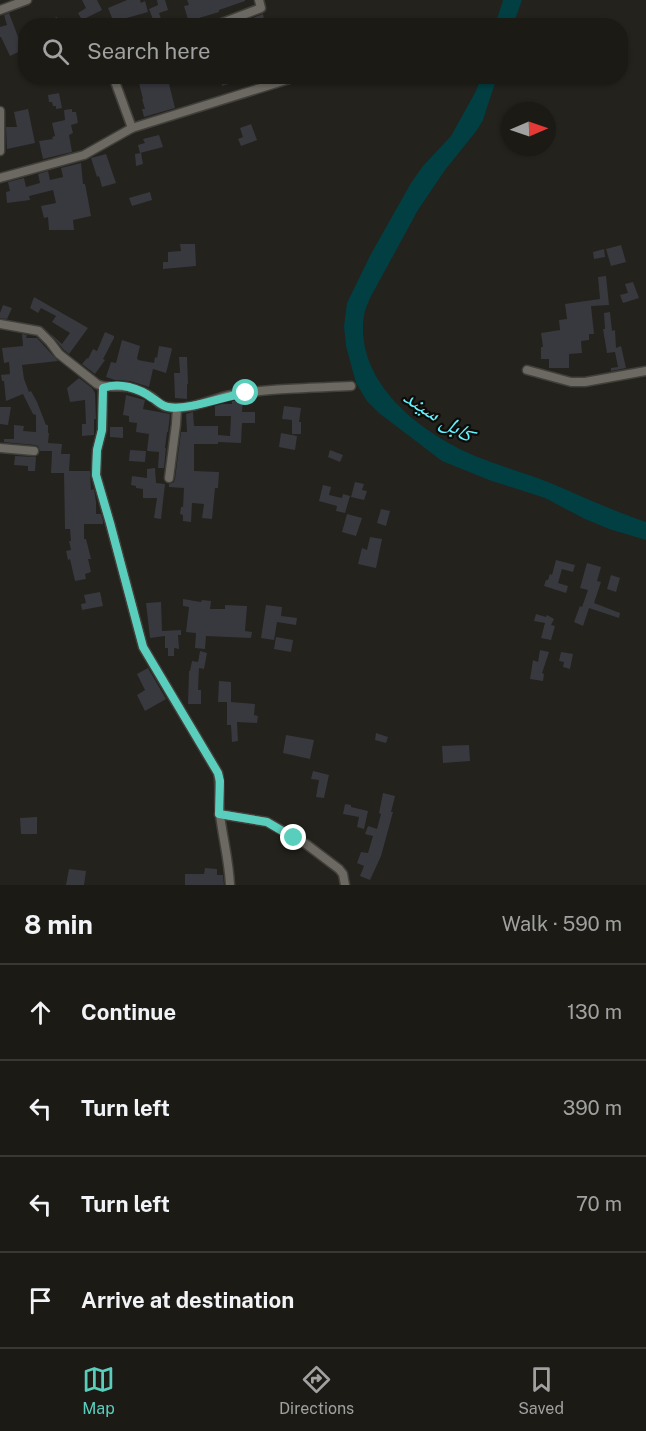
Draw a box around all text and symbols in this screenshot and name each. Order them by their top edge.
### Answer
search box [18,18,628,84]
icon: search [39,35,72,68]
text: Search here [87,38,211,64]
north arrow [502,102,556,156]
route start [232,379,258,405]
water label: کابل سيند [399,383,482,450]
route end [280,824,306,850]
text: 8 min [24,909,93,940]
text: Walk · 590 m [502,912,622,936]
icon: ahead [24,996,57,1029]
text: Continue [81,999,176,1025]
text: 130 m [567,1000,622,1024]
icon: left [24,1092,57,1125]
text: Turn left [81,1095,170,1121]
text: 390 m [563,1096,622,1120]
icon: left [24,1188,57,1221]
text: Turn left [81,1191,170,1217]
text: 70 m [576,1192,622,1216]
icon: arrive [24,1284,57,1317]
text: Arrive at destination [81,1287,294,1313]
tab: Map [82,1363,115,1418]
tab: Directions [279,1363,354,1418]
tab: Saved [518,1363,564,1418]

